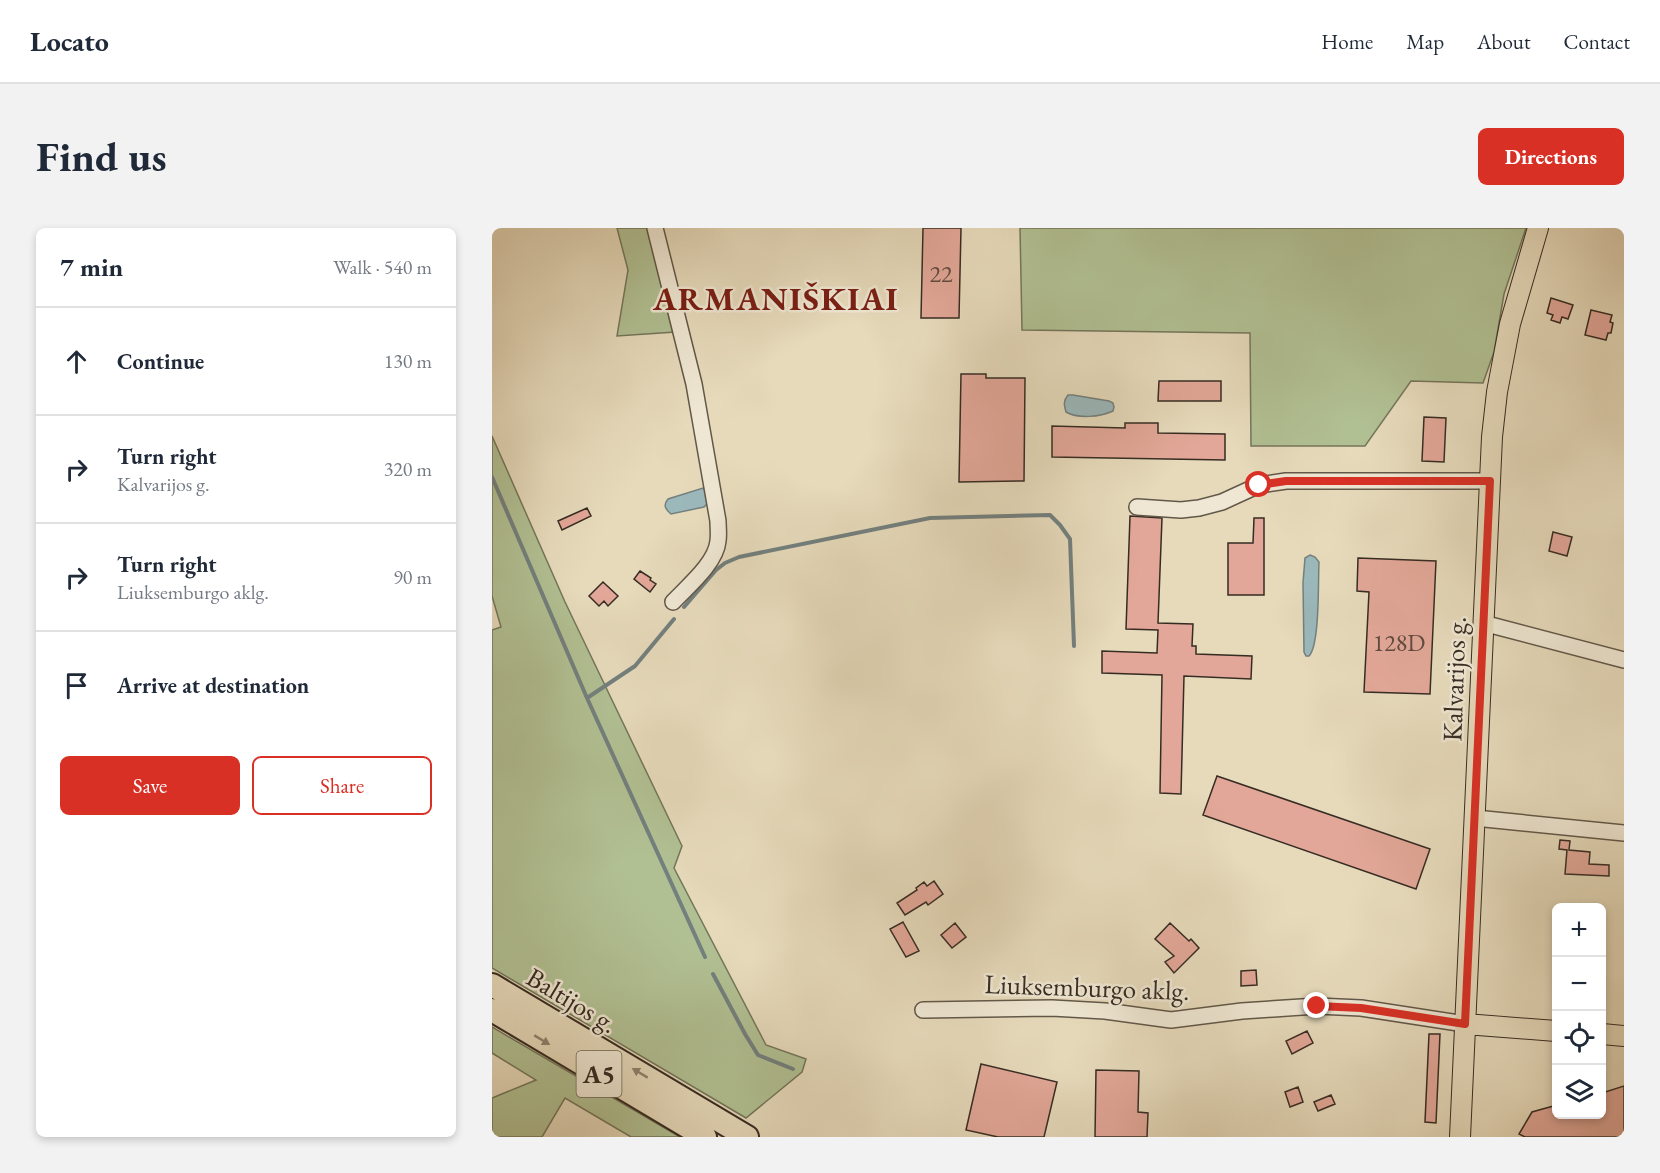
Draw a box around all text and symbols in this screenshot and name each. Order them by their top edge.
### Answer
text: Locato [30,23,109,59]
text: Home [1321,28,1373,55]
text: Map [1406,28,1444,55]
text: About [1477,28,1530,55]
text: Contact [1563,28,1630,55]
button: Directions [1478,128,1624,185]
text: Find us [36,129,167,184]
text: 7 min [60,250,123,284]
text: Walk · 540 m [333,254,432,280]
house number: 22 [929,258,953,289]
district label: ARMANIŠKIAI [652,277,899,320]
icon: ahead [60,345,93,378]
text: Continue [117,347,204,376]
text: 130 m [384,348,432,374]
text: Turn right [117,442,216,471]
icon: right [60,453,93,486]
text: 320 m [384,456,432,482]
text: Kalvarijos g. [117,471,210,497]
route start [1245,471,1271,497]
text: Turn right [117,550,216,579]
icon: right [60,561,93,594]
text: 90 m [393,564,432,590]
text: Liuksemburgo aklg. [117,579,269,605]
street label: Kalvarijos g. [1434,616,1474,742]
house number: 128D [1373,627,1425,658]
icon: arrive [60,669,93,702]
text: Arrive at destination [117,671,309,700]
button: Save [60,756,240,815]
button: Share [252,756,432,815]
map controls [1552,903,1606,1119]
button: + [1552,903,1606,957]
button: − [1552,957,1606,1011]
street label: Baltijos g. [520,959,624,1041]
street label: Liuksemburgo aklg. [984,966,1190,1008]
route end [1303,992,1329,1018]
button: locate [1552,1011,1606,1065]
one-way arrow [534,1035,550,1046]
road number: A5 [576,1051,622,1097]
button: layers [1552,1065,1606,1119]
one-way arrow [632,1068,648,1079]

